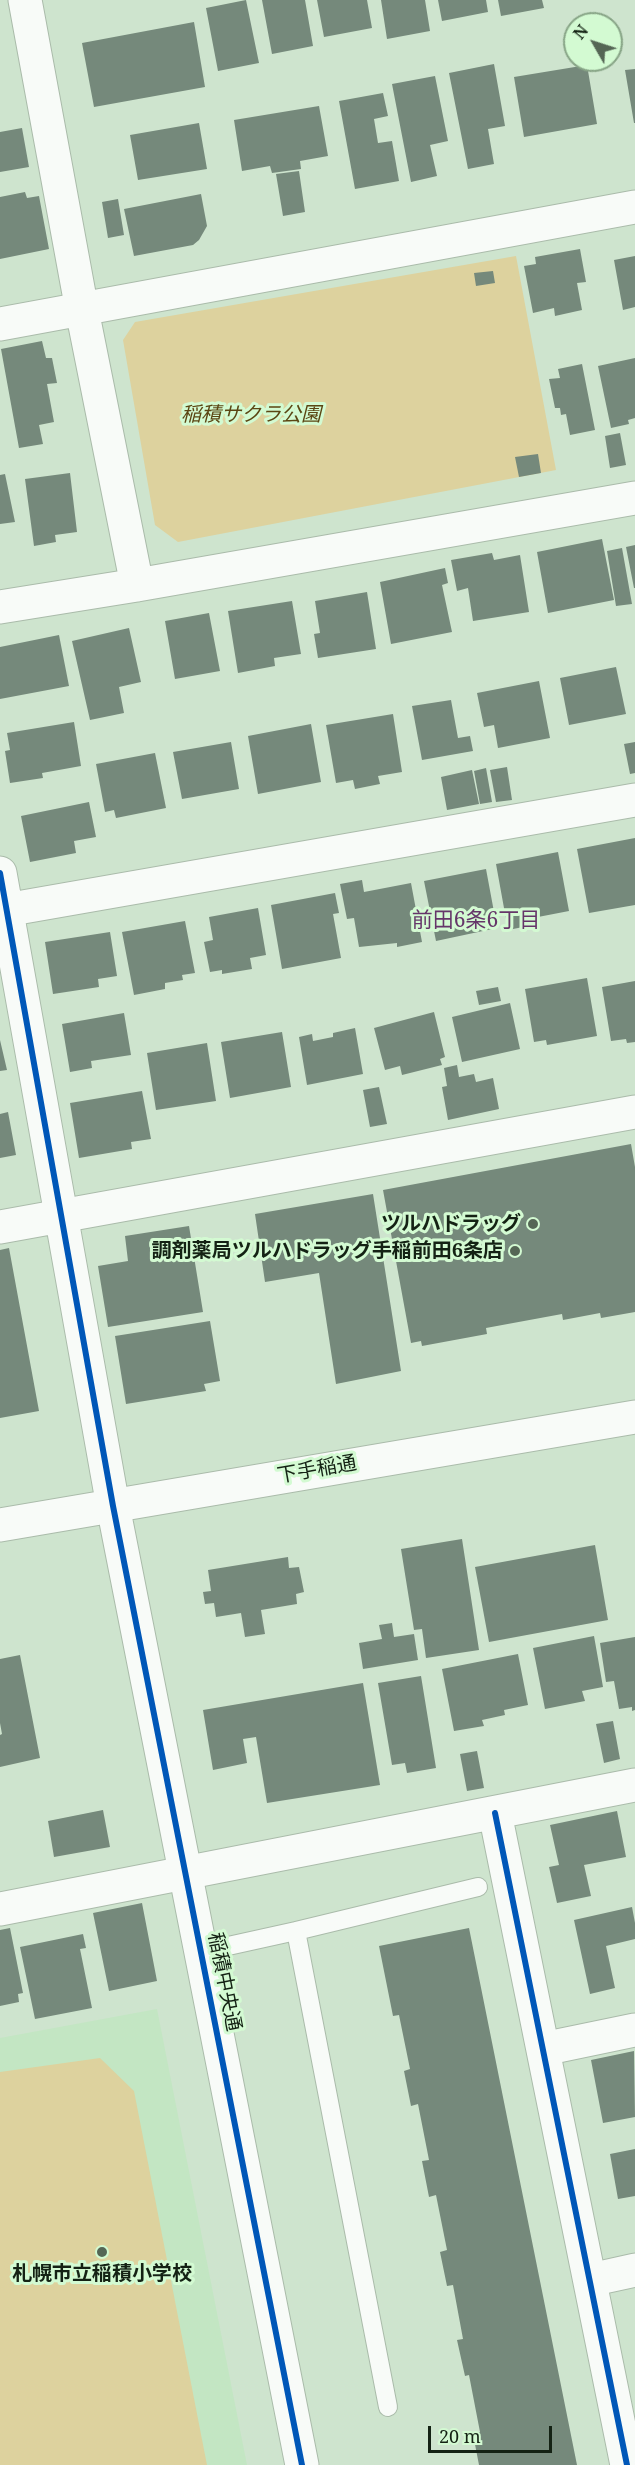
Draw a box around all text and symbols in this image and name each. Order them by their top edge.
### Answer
north arrow [563,12,623,72]
text: N [568,20,593,44]
park label: 稲積サクラ公園 [181,403,321,427]
district label: 前田6条6丁目 [412,908,540,934]
place label: ツルハドラッグ [381,1212,521,1236]
marker: ツルハドラッグ [526,1217,540,1231]
place label: 調剤薬局ツルハドラッグ手稲前田6条店 [152,1239,503,1263]
marker: 調剤薬局ツルハドラッグ手稲前田6条店 [508,1244,522,1258]
street label: 下手稲通 [276,1451,358,1489]
street label: 稲積中央通 [203,1931,245,2033]
marker: 札幌市立稲積小学校 [95,2245,109,2259]
place label: 札幌市立稲積小学校 [12,2262,192,2286]
scale bar [431,2414,556,2452]
text: 20 m [439,2424,481,2448]

